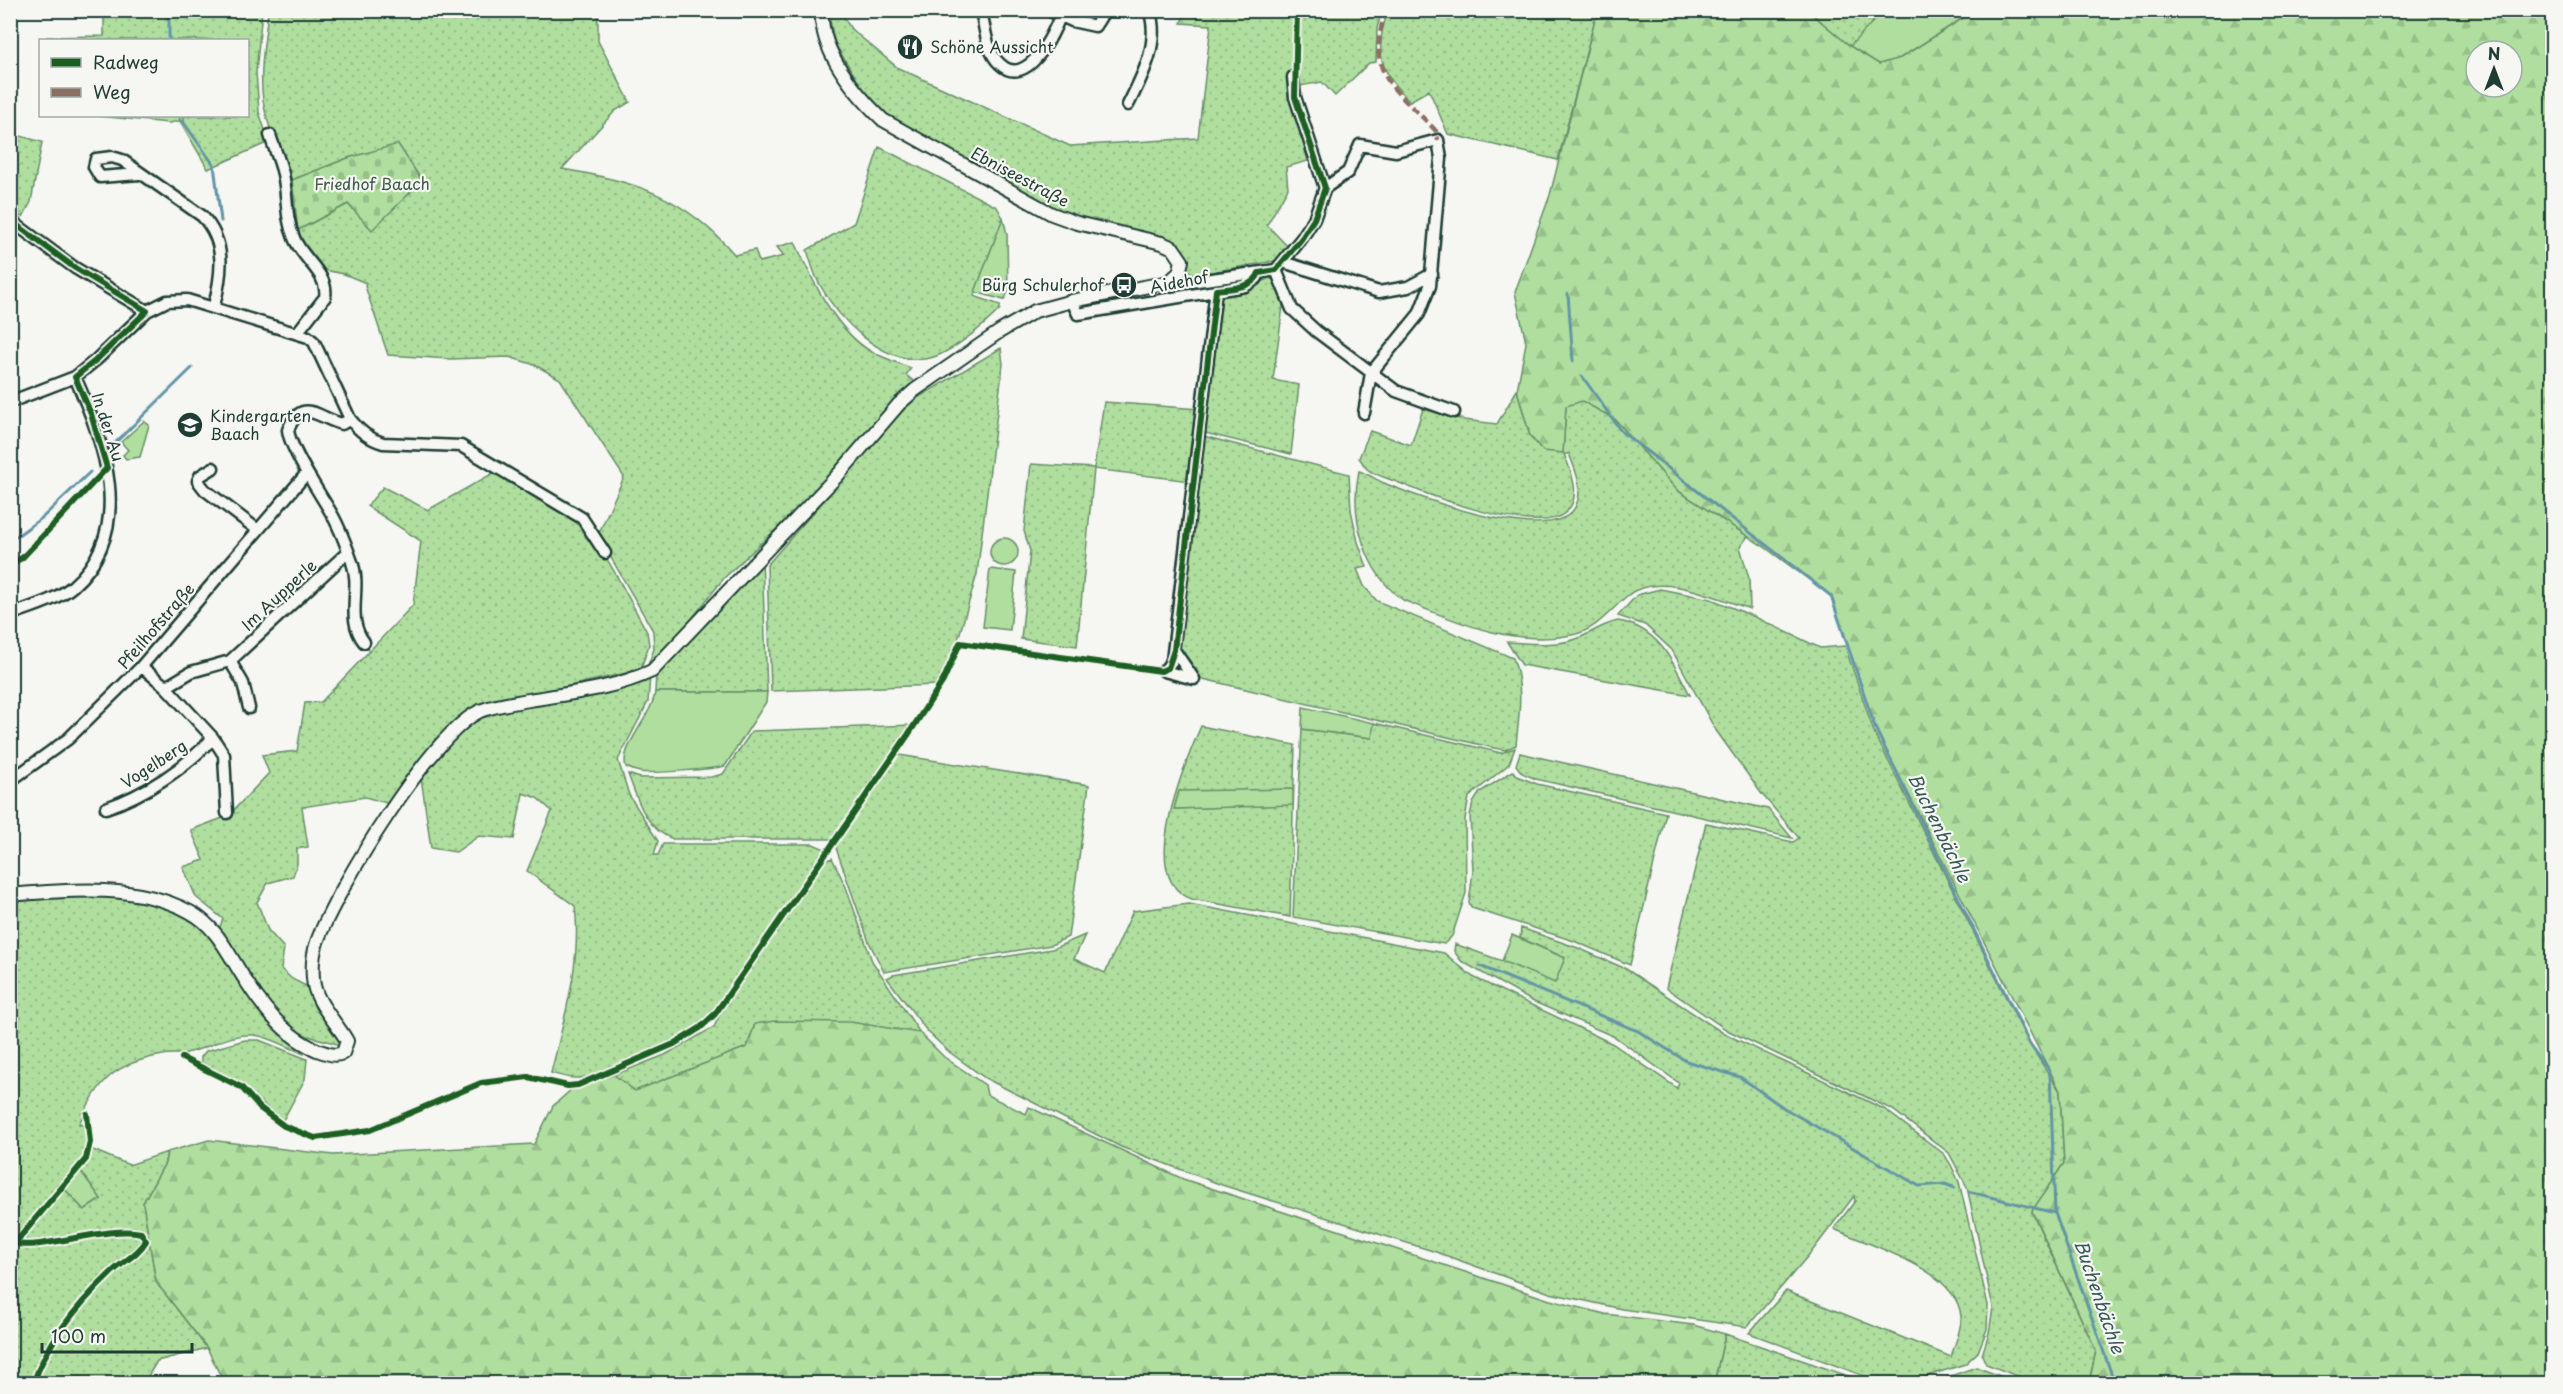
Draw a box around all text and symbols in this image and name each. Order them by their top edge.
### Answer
restaurant icon: Schöne Aussicht [895,32,925,62]
place label: Schöne Aussicht [930,34,1054,58]
legend [39,39,249,117]
north arrow [2464,39,2524,99]
text: N [2488,41,2500,65]
text: Radweg [93,48,159,75]
text: Weg [93,78,131,105]
street label: Ebniseestraße [967,140,1074,212]
park label: Friedhof Baach [314,171,430,195]
street label: Aidehof [1147,263,1212,298]
bus stop icon: Bürg Schulerhof [1109,270,1139,300]
place label: Bürg Schulerhof [981,272,1106,296]
street label: In der Au [87,389,131,464]
place label: Kindergarten Baach [210,403,311,445]
school or university icon: Kindergarten Baach [175,410,205,440]
street label: Im Aupperle [235,553,321,636]
street label: Pfeilhofstraße [111,577,199,674]
street label: Vogelberg [116,733,191,793]
water label: Buchenbächle [1902,768,1979,887]
water label: Buchenbächle [2068,1236,2133,1358]
scale bar [42,1316,192,1354]
text: 100 m [51,1322,106,1349]

